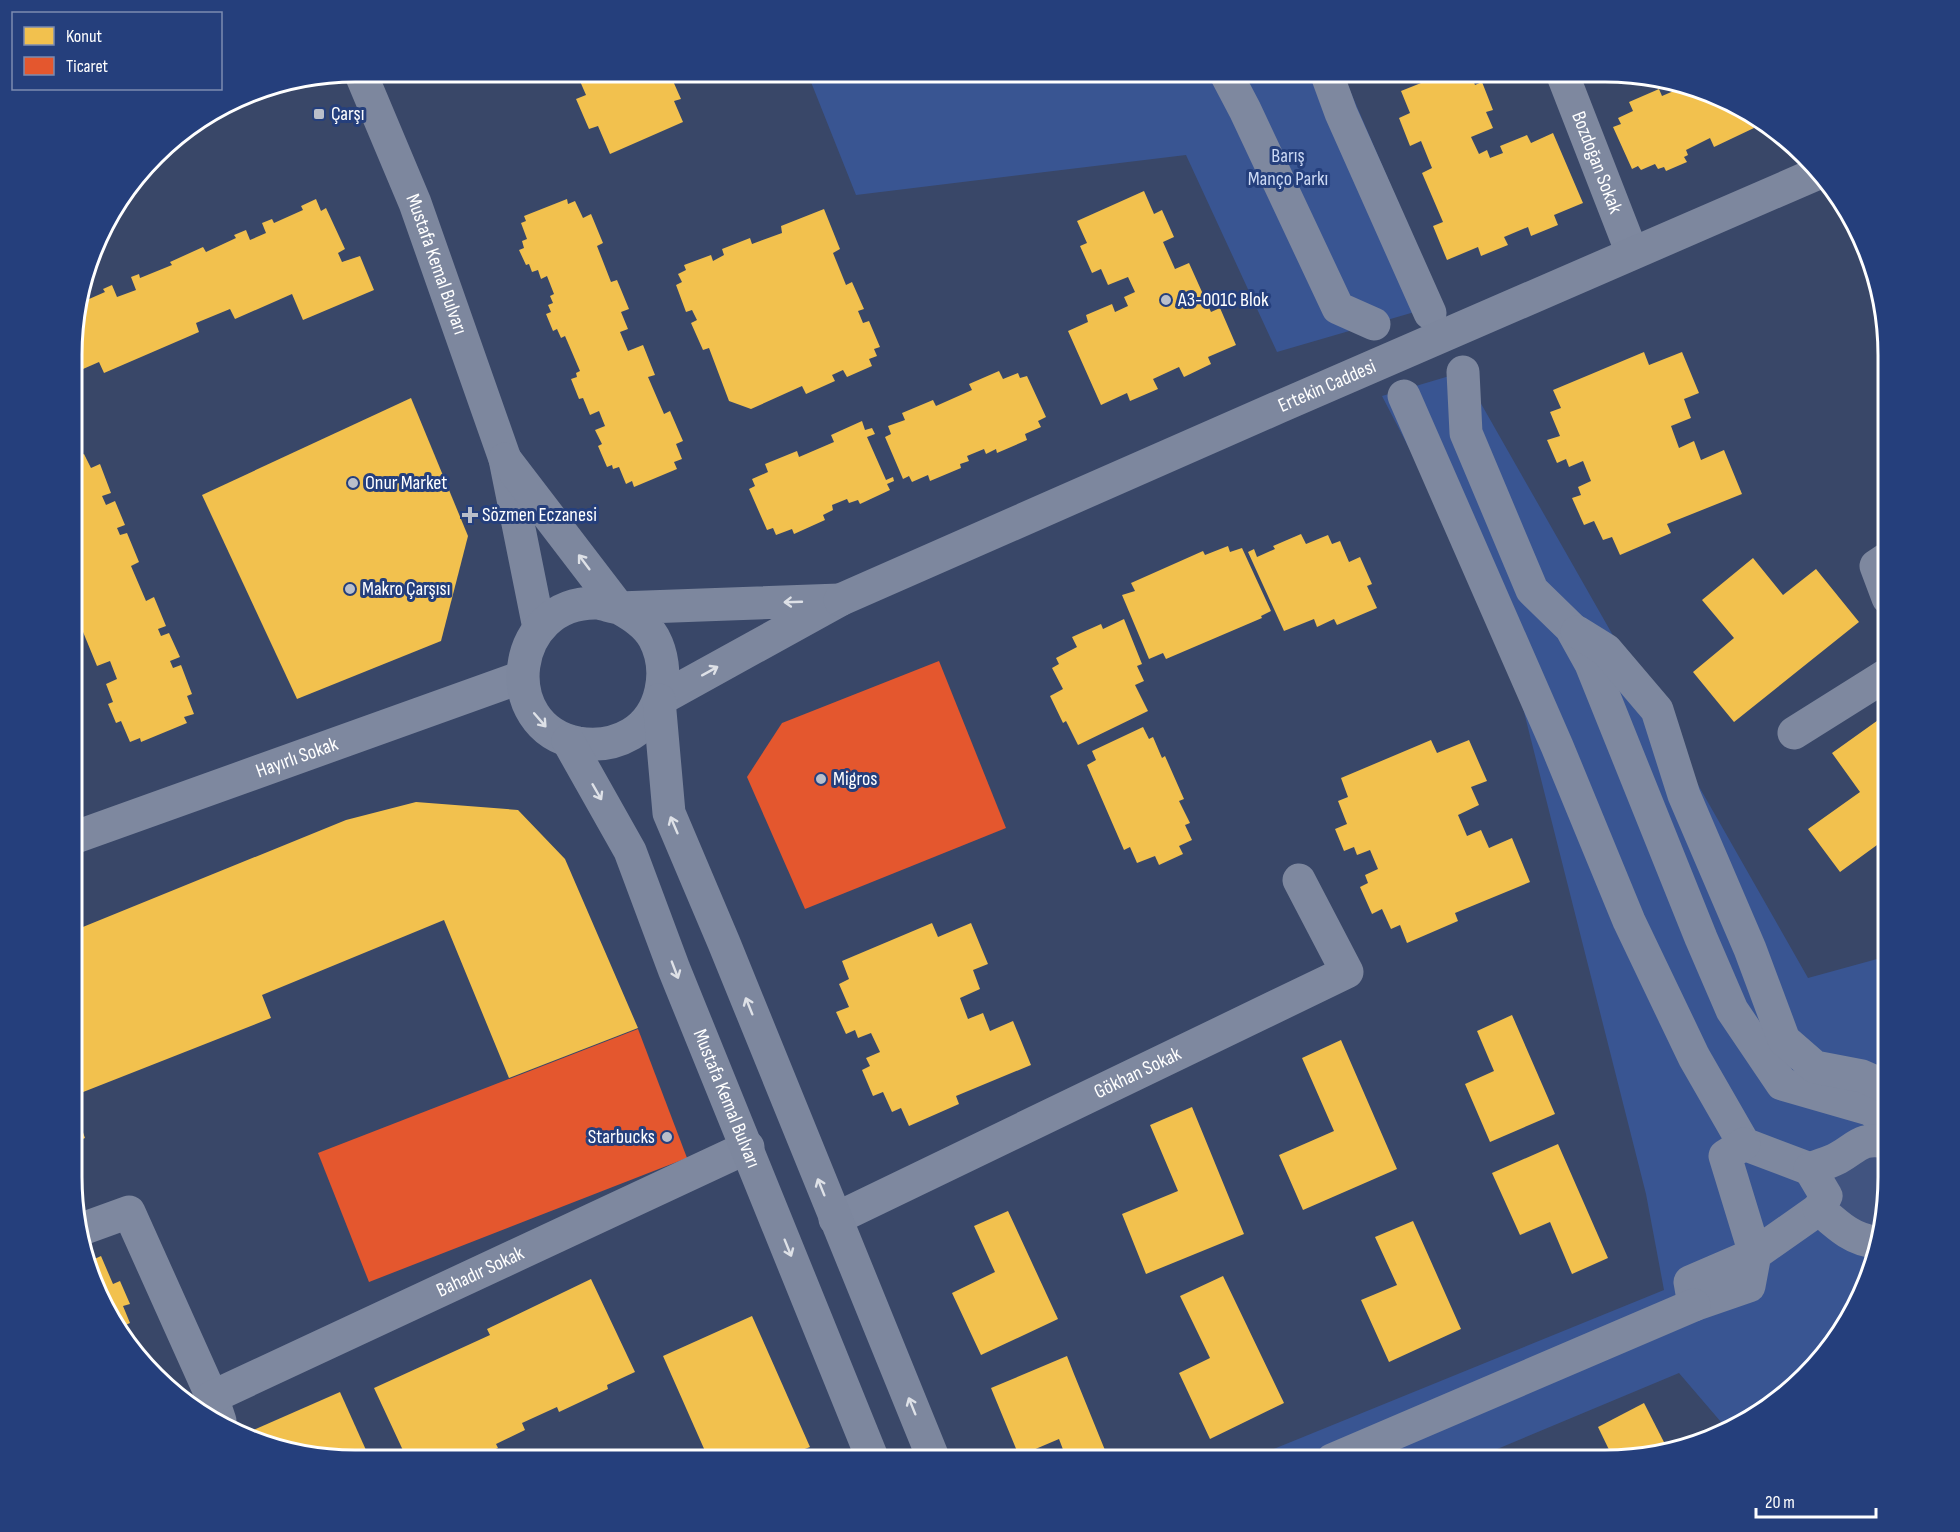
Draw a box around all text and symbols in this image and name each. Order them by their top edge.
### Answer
legend [12,12,222,90]
text: Konut [66,26,103,47]
text: Ticaret [66,56,109,77]
place label: Çarşı [331,102,364,126]
marker: Çarşı [312,107,326,121]
street label: Bozdoğan Sokak [1566,108,1628,217]
park label: Barış Manço Parkı [1248,144,1328,191]
street label: Mustafa Kemal Bulvarı [401,190,472,338]
place label: A3-001C Blok [1177,288,1269,312]
marker: A3-001C Blok [1159,293,1173,307]
street label: Ertekin Caddesi [1275,354,1380,418]
place label: Onur Market [365,471,447,495]
marker: Onur Market [346,476,360,490]
place label: Sözmen Eczanesi [482,503,597,527]
marker: Sözmen Eczanesi [463,508,477,522]
one-way arrow [577,554,590,570]
place label: Makro Çarşısı [362,577,450,601]
marker: Makro Çarşısı [343,582,357,596]
one-way arrow [784,596,804,607]
one-way arrow [701,665,718,677]
one-way arrow [533,712,547,727]
street label: Hayırlı Sokak [253,732,342,783]
place label: Migros [833,767,877,791]
marker: Migros [814,772,828,786]
one-way arrow [591,783,603,800]
one-way arrow [668,817,679,835]
one-way arrow [670,960,681,979]
one-way arrow [743,997,754,1015]
street label: Mustafa Kemal Bulvarı [688,1026,765,1171]
street label: Gökhan Sokak [1090,1042,1185,1104]
place label: Starbucks [588,1125,655,1149]
marker: Starbucks [660,1130,674,1144]
one-way arrow [815,1178,826,1196]
one-way arrow [783,1238,794,1256]
street label: Bahadır Sokak [433,1241,528,1303]
one-way arrow [906,1397,917,1415]
scale bar [1756,1481,1876,1519]
text: 20 m [1765,1492,1795,1513]

